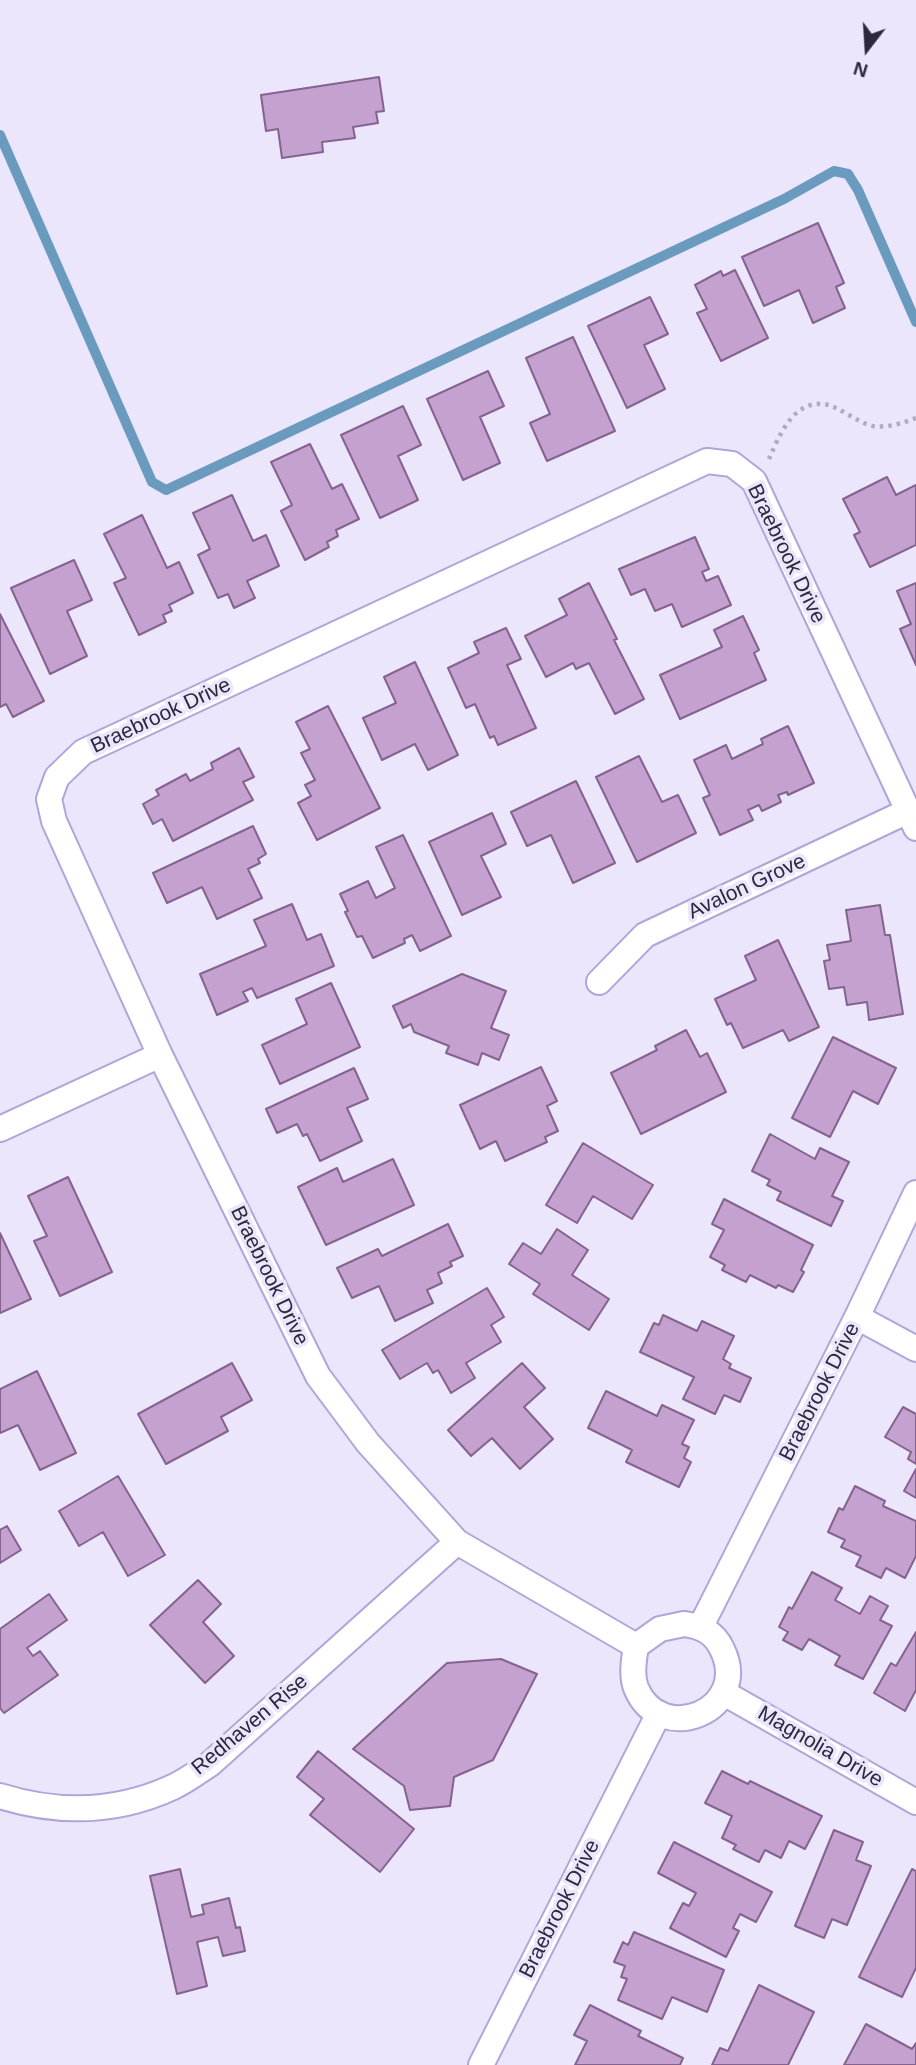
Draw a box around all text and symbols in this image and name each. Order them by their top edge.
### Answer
north arrow [832,14,902,84]
text: N [851,58,870,82]
street label: Braebrook Drive [741,480,831,628]
street label: Braebrook Drive [87,673,235,759]
street label: Avalon Grove [684,849,810,925]
street label: Braebrook Drive [224,1202,314,1350]
street label: Braebrook Drive [774,1319,866,1465]
street label: Redhaven Rise [187,1669,313,1781]
street label: Magnolia Drive [753,1701,887,1793]
street label: Braebrook Drive [514,1836,606,1982]

